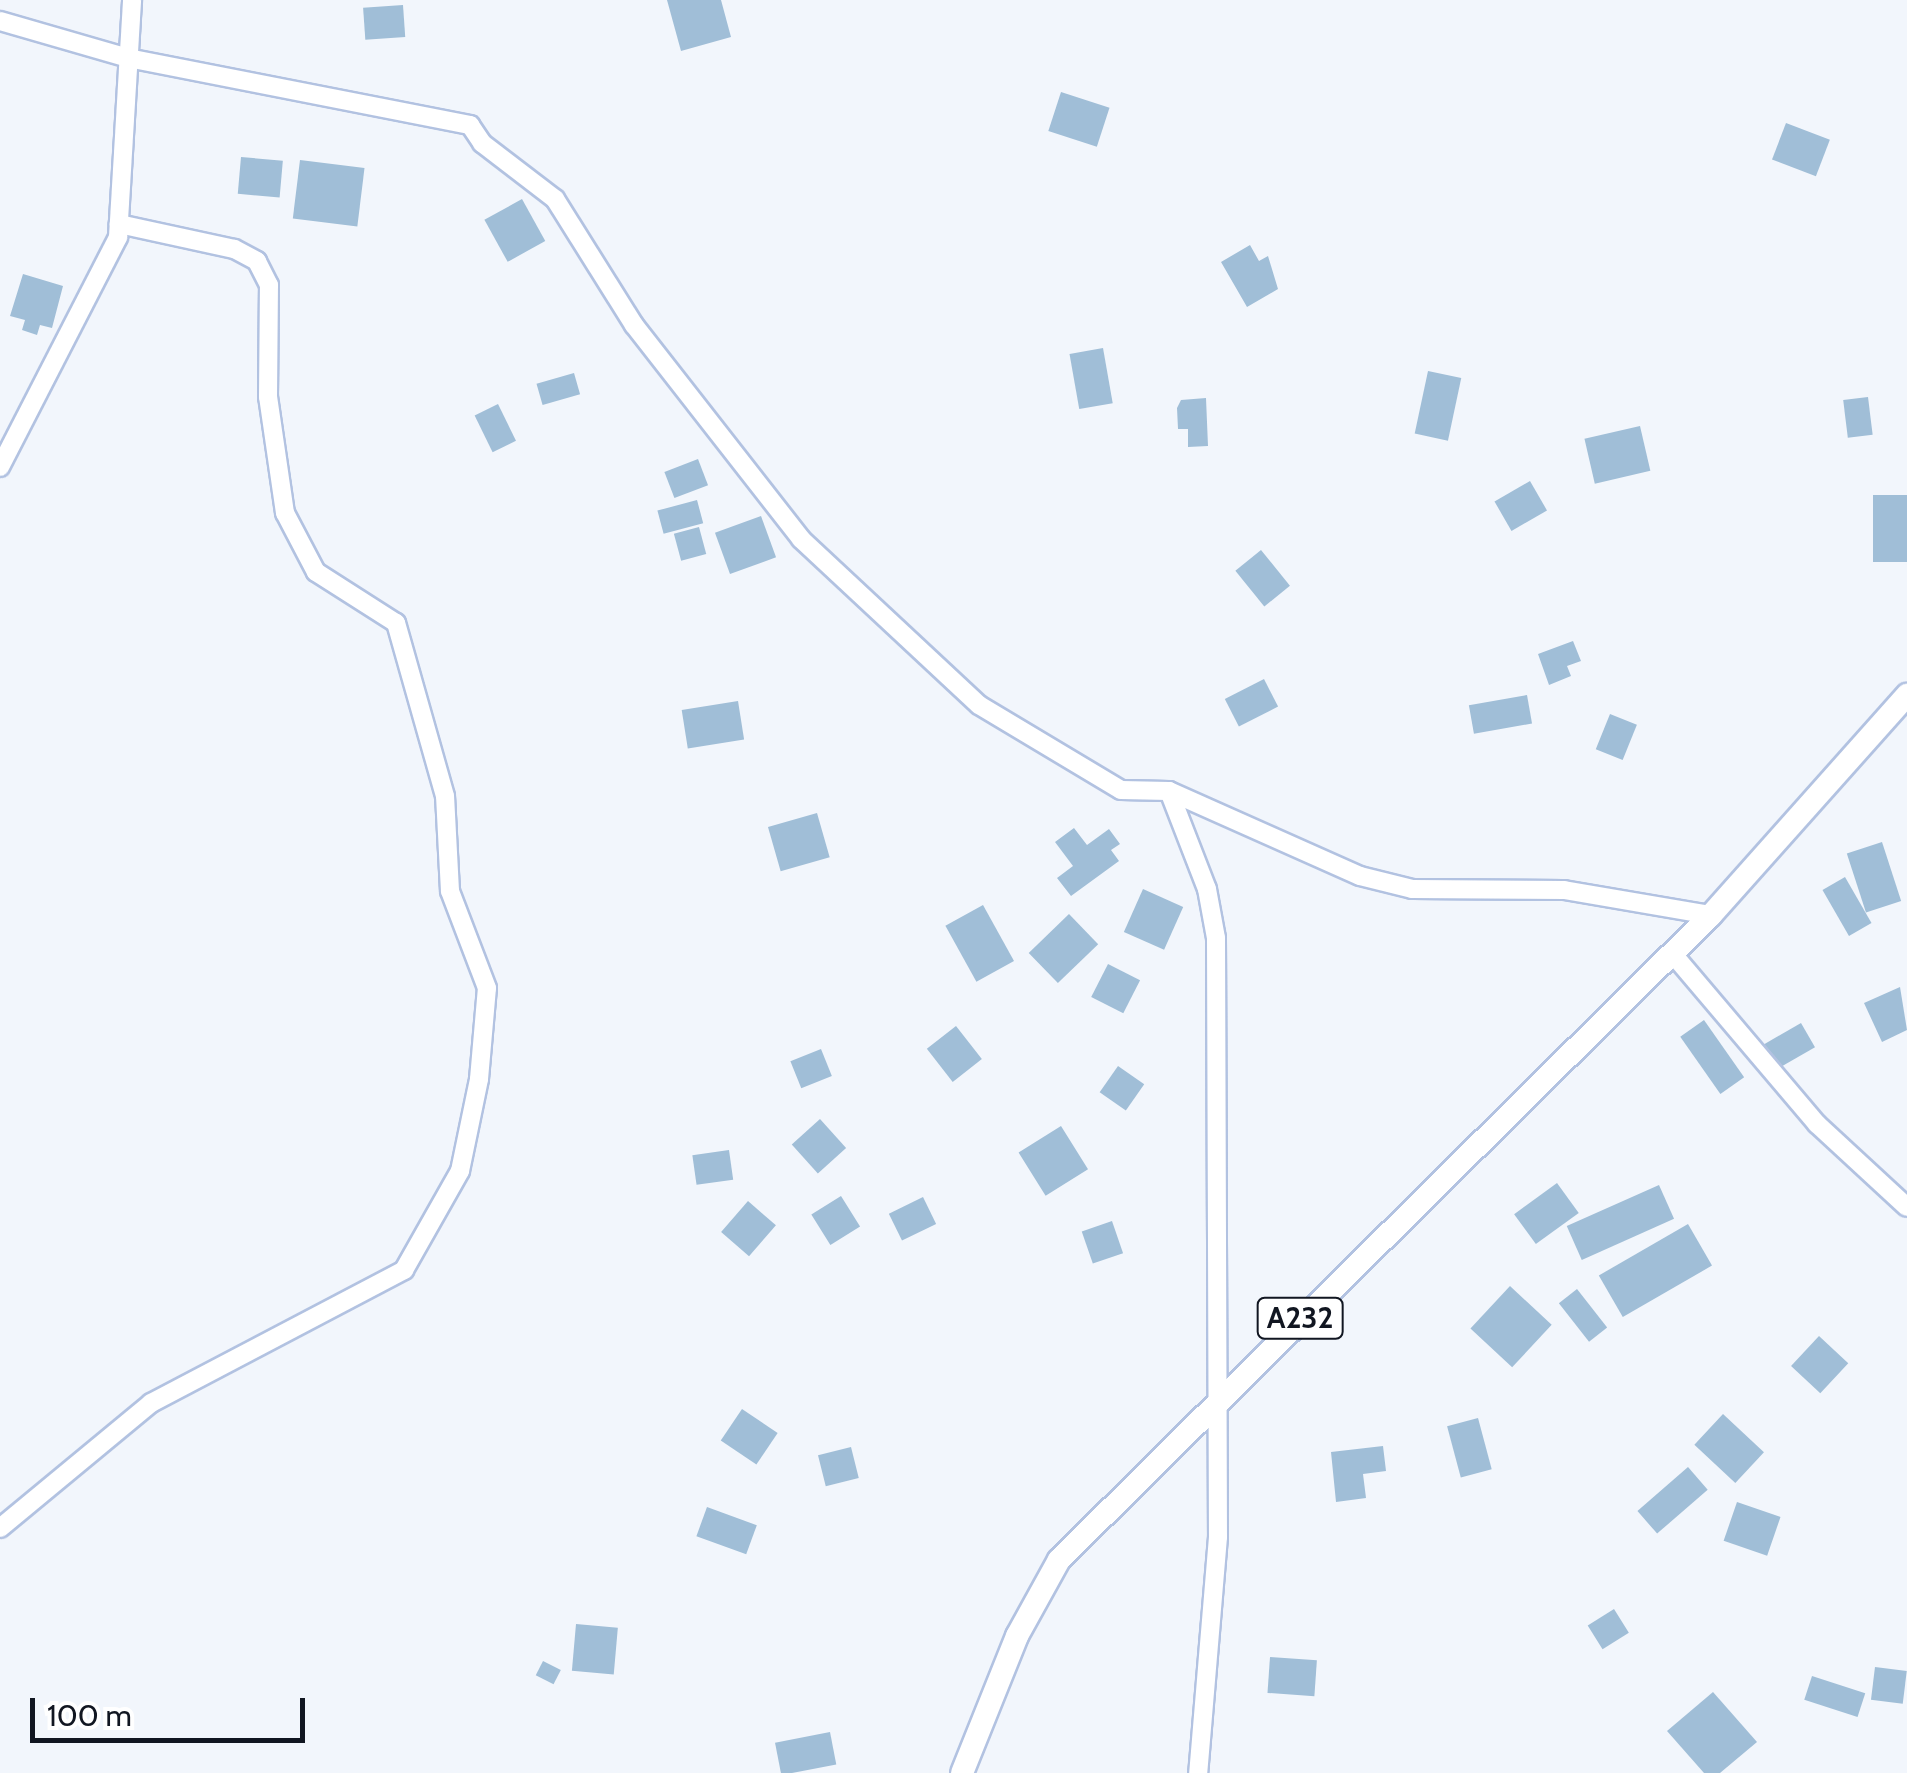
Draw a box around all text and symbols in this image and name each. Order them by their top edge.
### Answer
road number: A232 [1255,1293,1345,1343]
scale bar [35,1678,310,1740]
text: 100 m [47,1697,132,1734]

